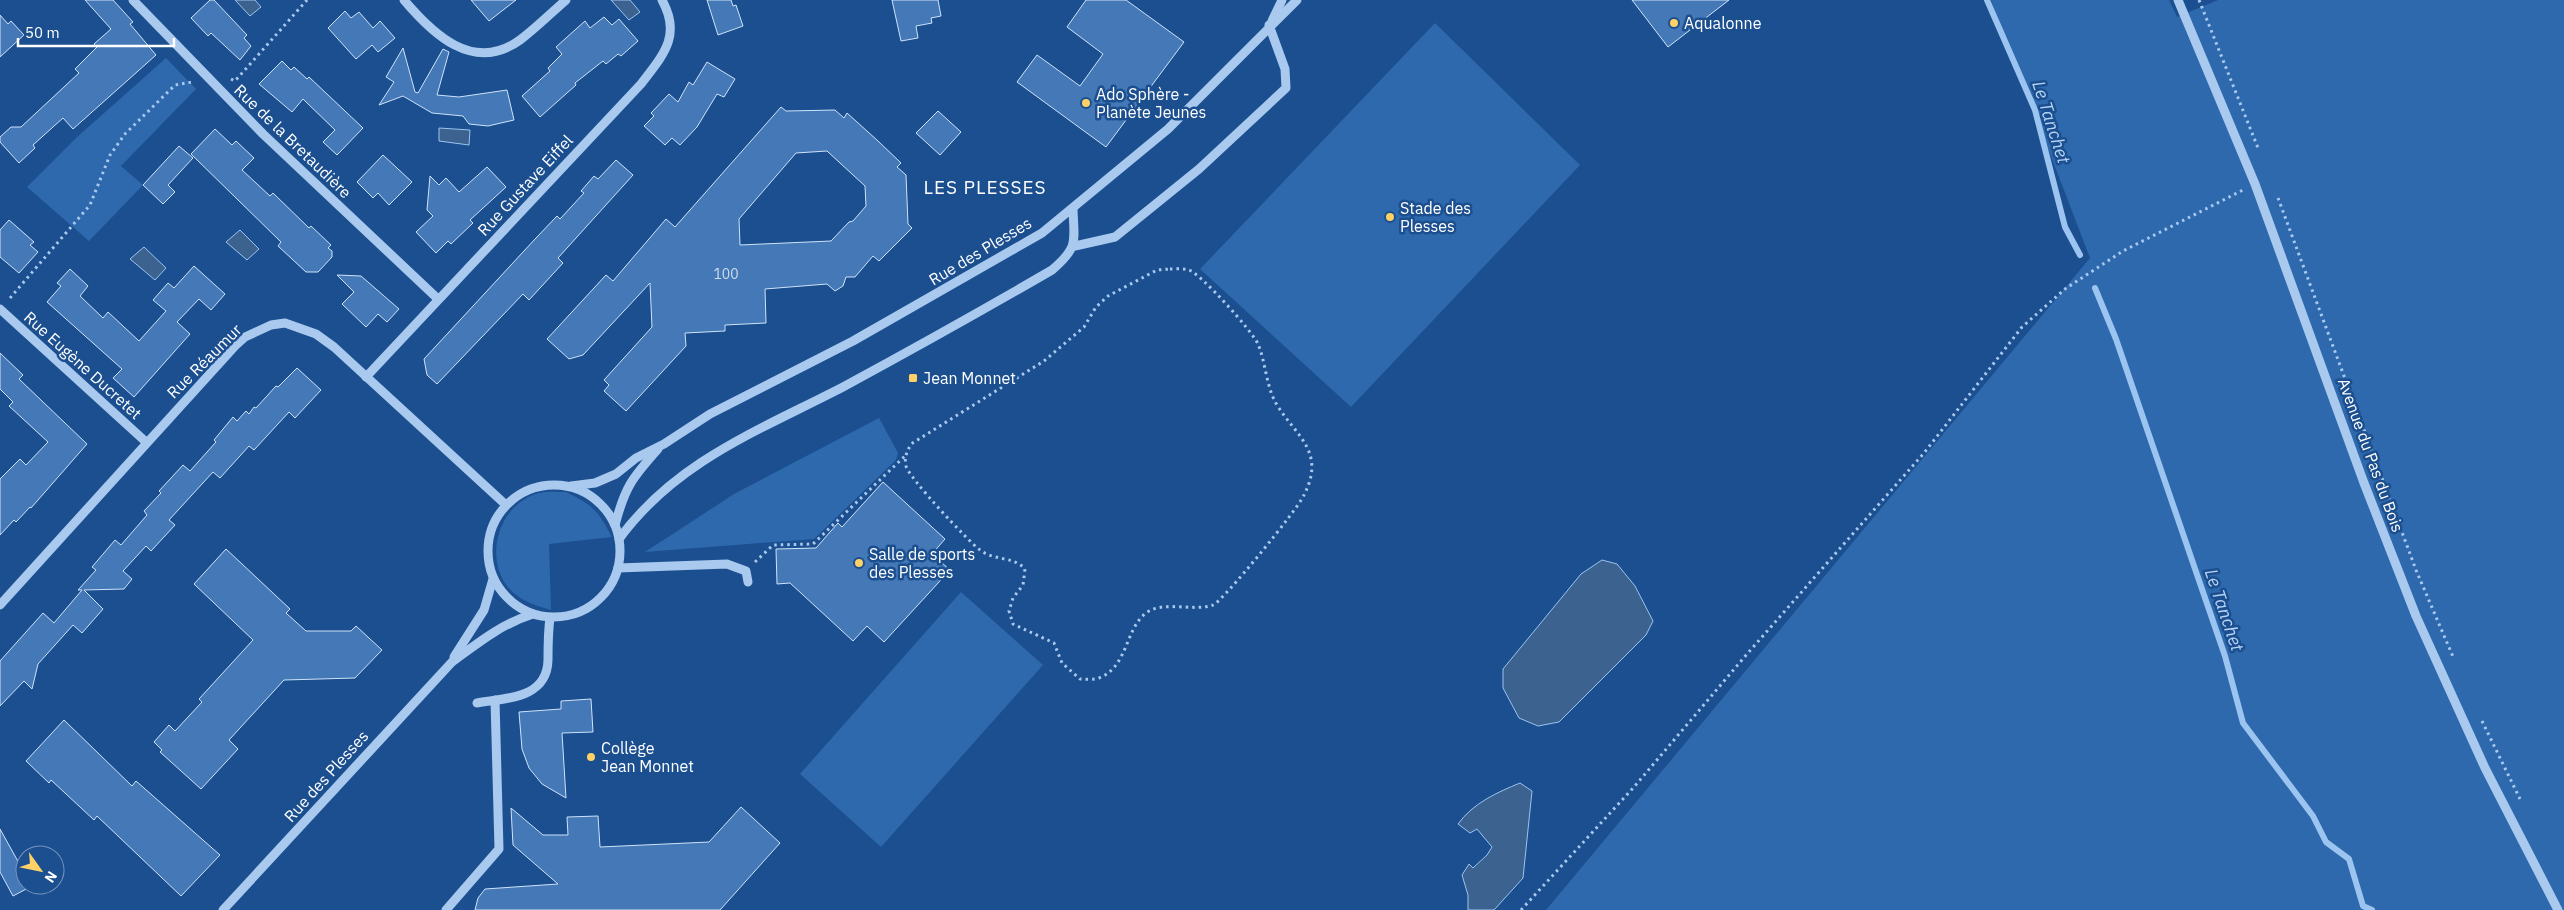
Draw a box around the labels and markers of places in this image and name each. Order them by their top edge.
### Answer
place label: Aqualonne [1684,13,1762,33]
marker: Aqualonne [1668,17,1680,29]
place label: Ado Sphère - Planète Jeunes [1096,84,1206,122]
marker: Ado Sphère - Planète Jeunes [1080,97,1092,109]
place label: Stade des Plesses [1400,198,1471,236]
marker: Stade des Plesses [1384,211,1396,223]
place label: Jean Monnet [923,368,1016,388]
marker: Jean Monnet [907,372,919,384]
place label: Salle de sports des Plesses [869,544,975,582]
marker: Salle de sports des Plesses [853,557,865,569]
place label: Collège Jean Monnet [601,738,694,776]
marker: Collège Jean Monnet [585,751,597,763]

